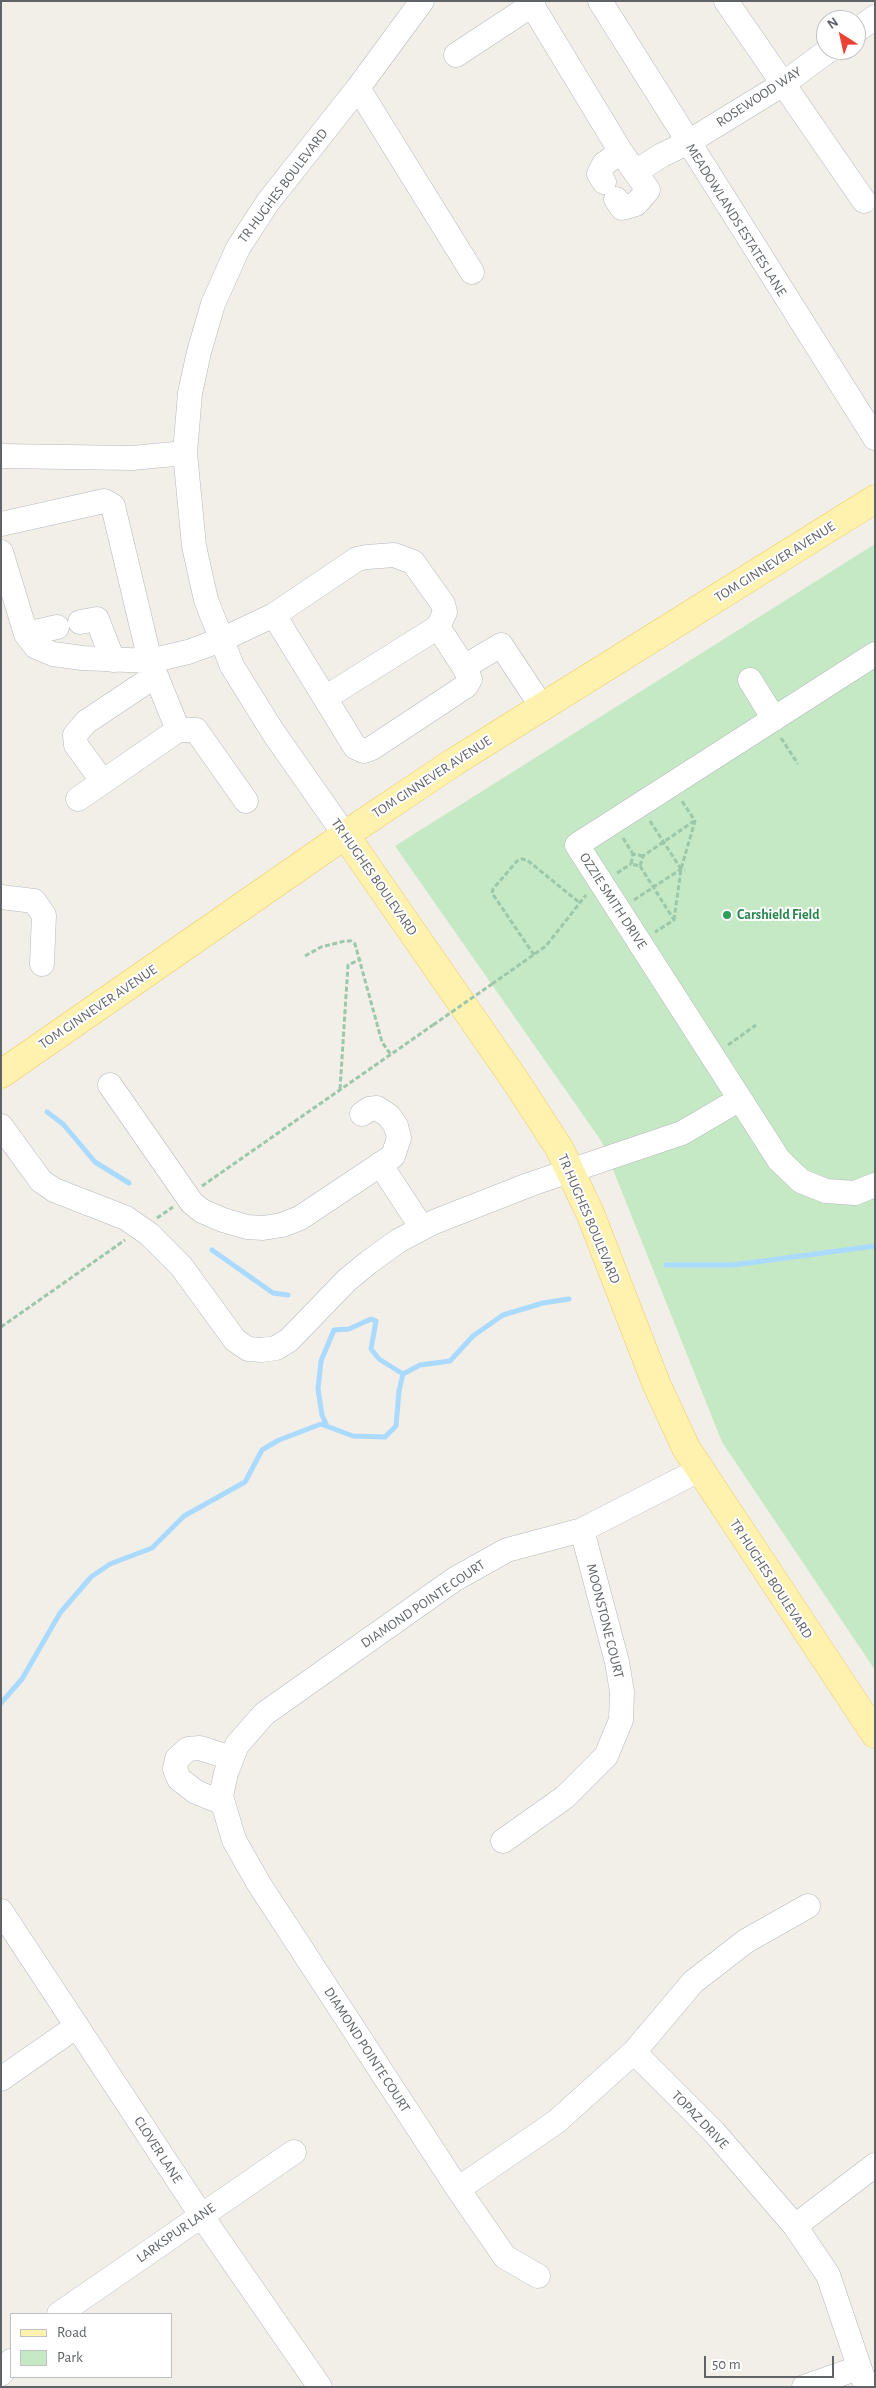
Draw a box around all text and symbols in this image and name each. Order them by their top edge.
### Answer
north arrow [816,10,866,60]
text: N [825,15,841,32]
street label: ROSEWOOD WAY [713,63,805,131]
street label: TR HUGHES BOULEVARD [234,125,332,247]
street label: MEADOWLANDS ESTATES LANE [682,141,790,299]
street label: TOM GINNEVER AVENUE [712,518,838,606]
street label: TOM GINNEVER AVENUE [369,732,495,822]
street label: TR HUGHES BOULEVARD [327,815,421,939]
street label: OZZIE SMITH DRIVE [576,850,650,952]
place label: Carshield Field [737,907,820,923]
marker: Carshield Field [721,909,733,921]
street label: TOM GINNEVER AVENUE [36,961,160,1053]
street label: TR HUGHES BOULEVARD [554,1152,624,1286]
street label: TR HUGHES BOULEVARD [726,1516,816,1642]
street label: DIAMOND POINTE COURT [358,1556,488,1652]
street label: MOONSTONE COURT [583,1562,627,1680]
street label: DIAMOND POINTE COURT [320,1984,414,2116]
street label: TOPAZ DRIVE [668,2087,732,2153]
street label: CLOVER LANE [130,2113,186,2187]
street label: LARKSPUR LANE [133,2200,219,2266]
legend [10,2313,172,2378]
text: Road [57,2325,87,2340]
scale bar [706,2346,836,2378]
text: Park [57,2350,83,2365]
text: 50 m [712,2357,741,2372]

